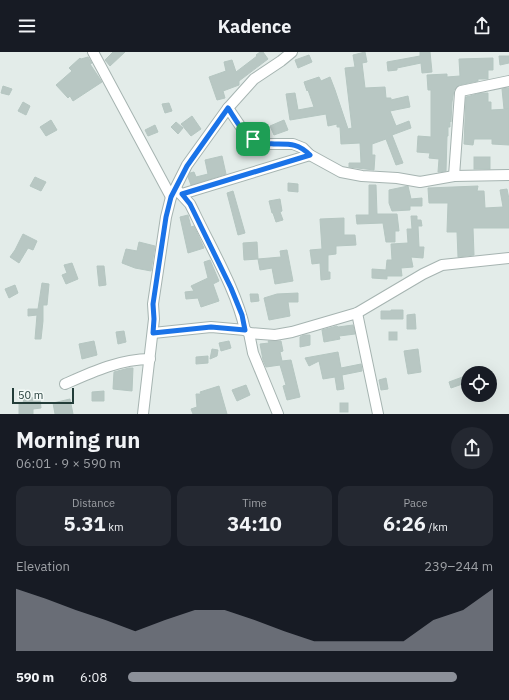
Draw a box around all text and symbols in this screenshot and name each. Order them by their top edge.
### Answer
icon: menu [16,15,38,37]
text: Kadence [218,15,291,38]
icon: share [471,15,493,37]
pin [236,122,270,156]
icon: arrive [242,128,264,150]
map controls [461,366,497,402]
button: locate [461,366,497,402]
scale bar [12,386,74,405]
text: 50 m [18,388,43,402]
text: Morning run [16,425,140,454]
button: share [451,427,493,469]
text: 06:01 · 9 × 590 m [16,455,121,472]
text: Distance [72,496,115,510]
text: Time [242,496,267,510]
text: Pace [404,496,427,510]
text: 5.31 [63,510,106,537]
text: 34:10 [227,510,282,537]
text: 6:26 [383,510,426,537]
text: km [106,520,124,534]
text: /km [426,520,448,534]
text: Elevation [16,558,70,575]
text: 239–244 m [424,558,493,575]
text: 590 m [16,669,54,686]
text: 6:08 [80,669,107,686]

